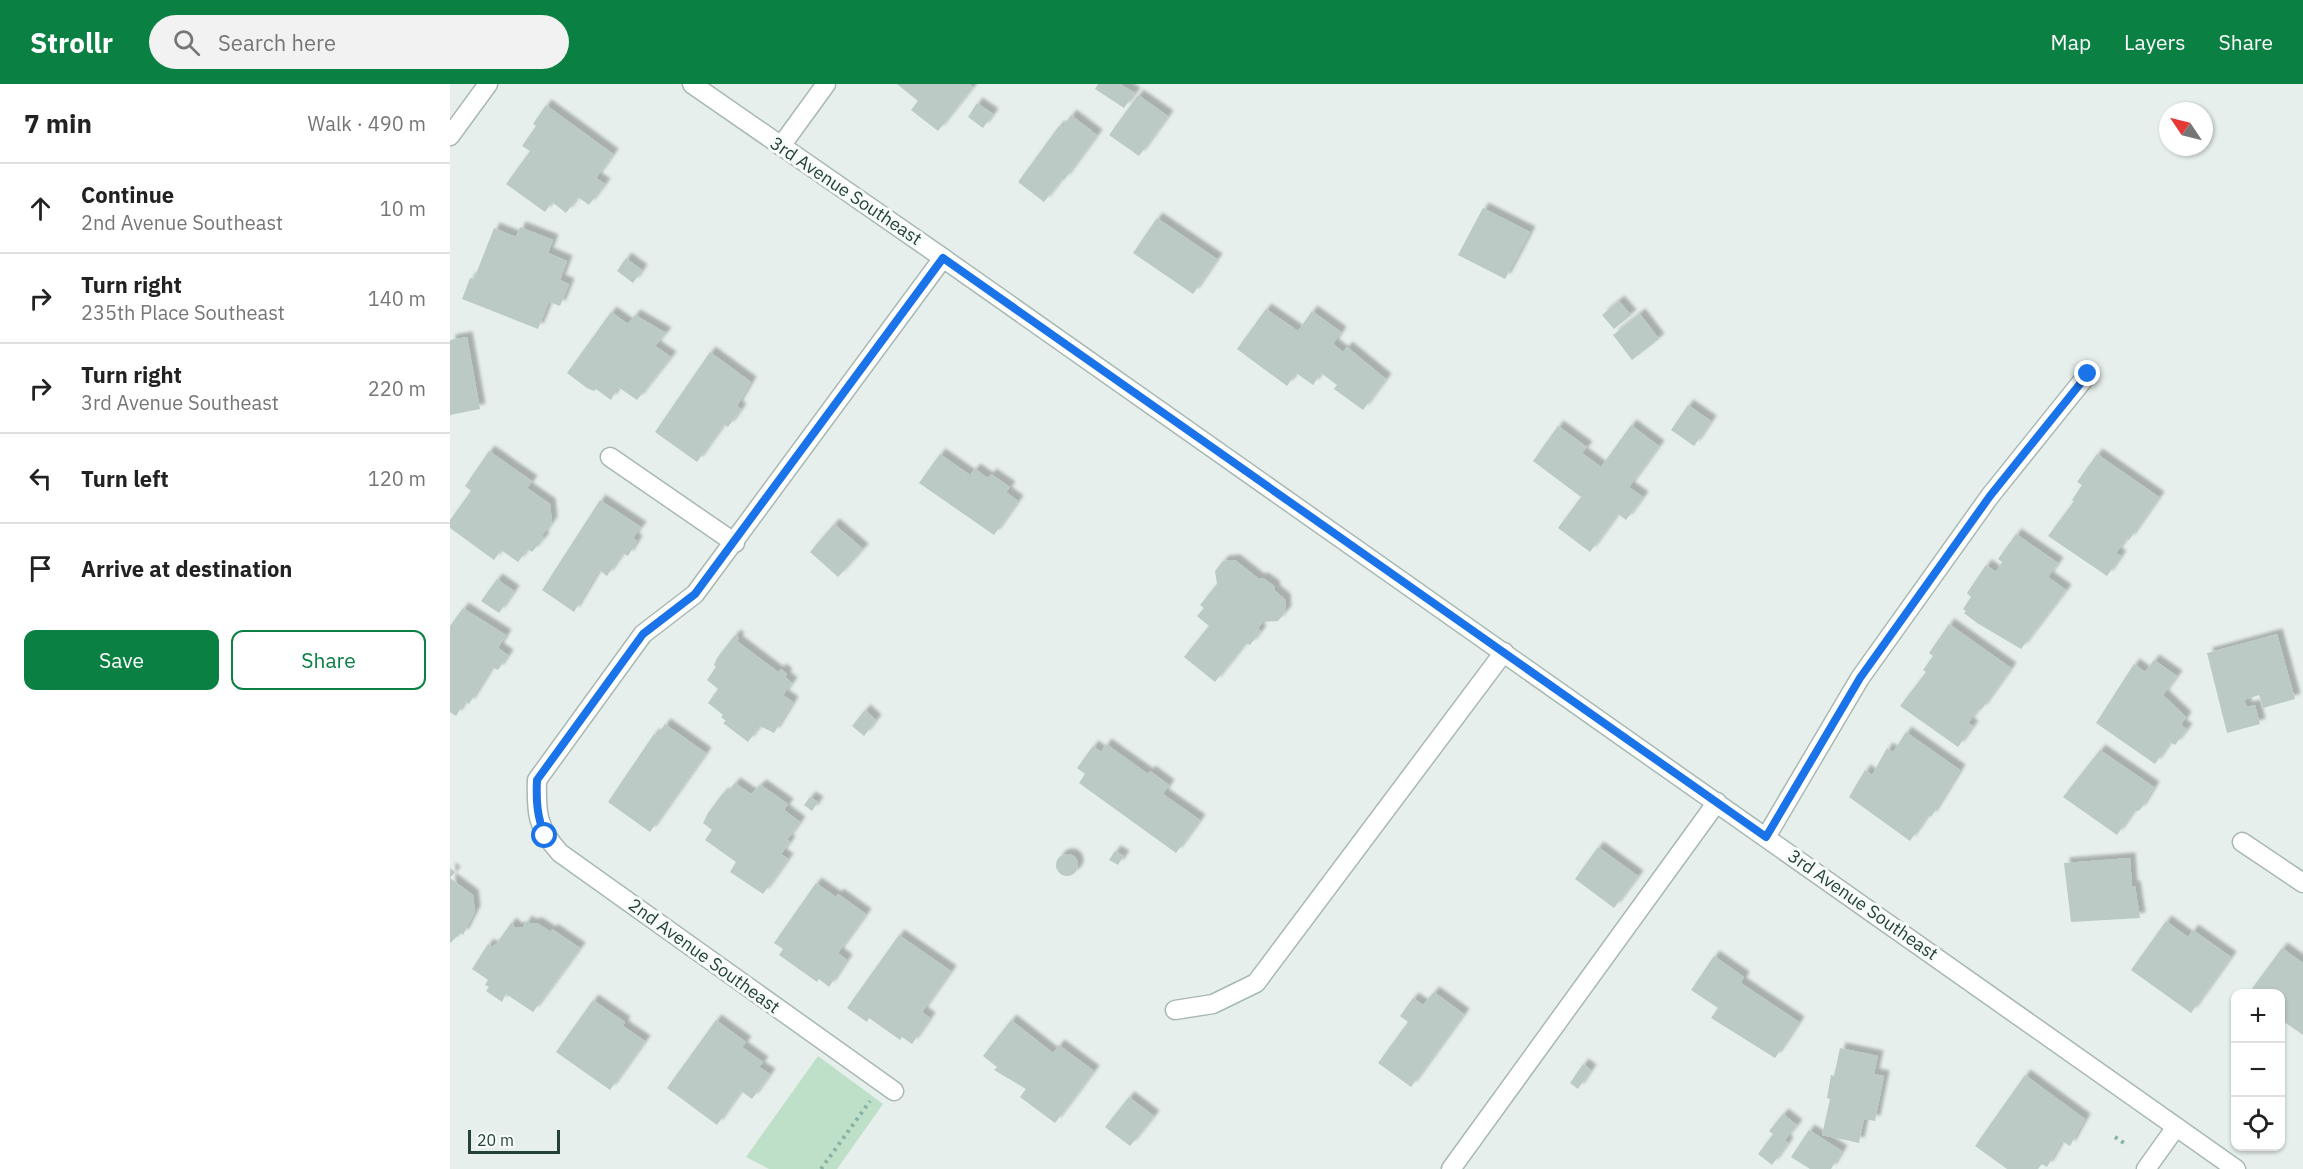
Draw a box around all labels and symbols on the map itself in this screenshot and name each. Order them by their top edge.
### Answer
north arrow [2159,102,2213,156]
street label: 3rd Avenue Southeast [766,131,927,250]
route end [2074,360,2100,386]
route start [531,822,557,848]
street label: 3rd Avenue Southeast [1784,844,1943,965]
street label: 2nd Avenue Southeast [624,893,785,1018]
scale bar [468,1127,560,1154]

